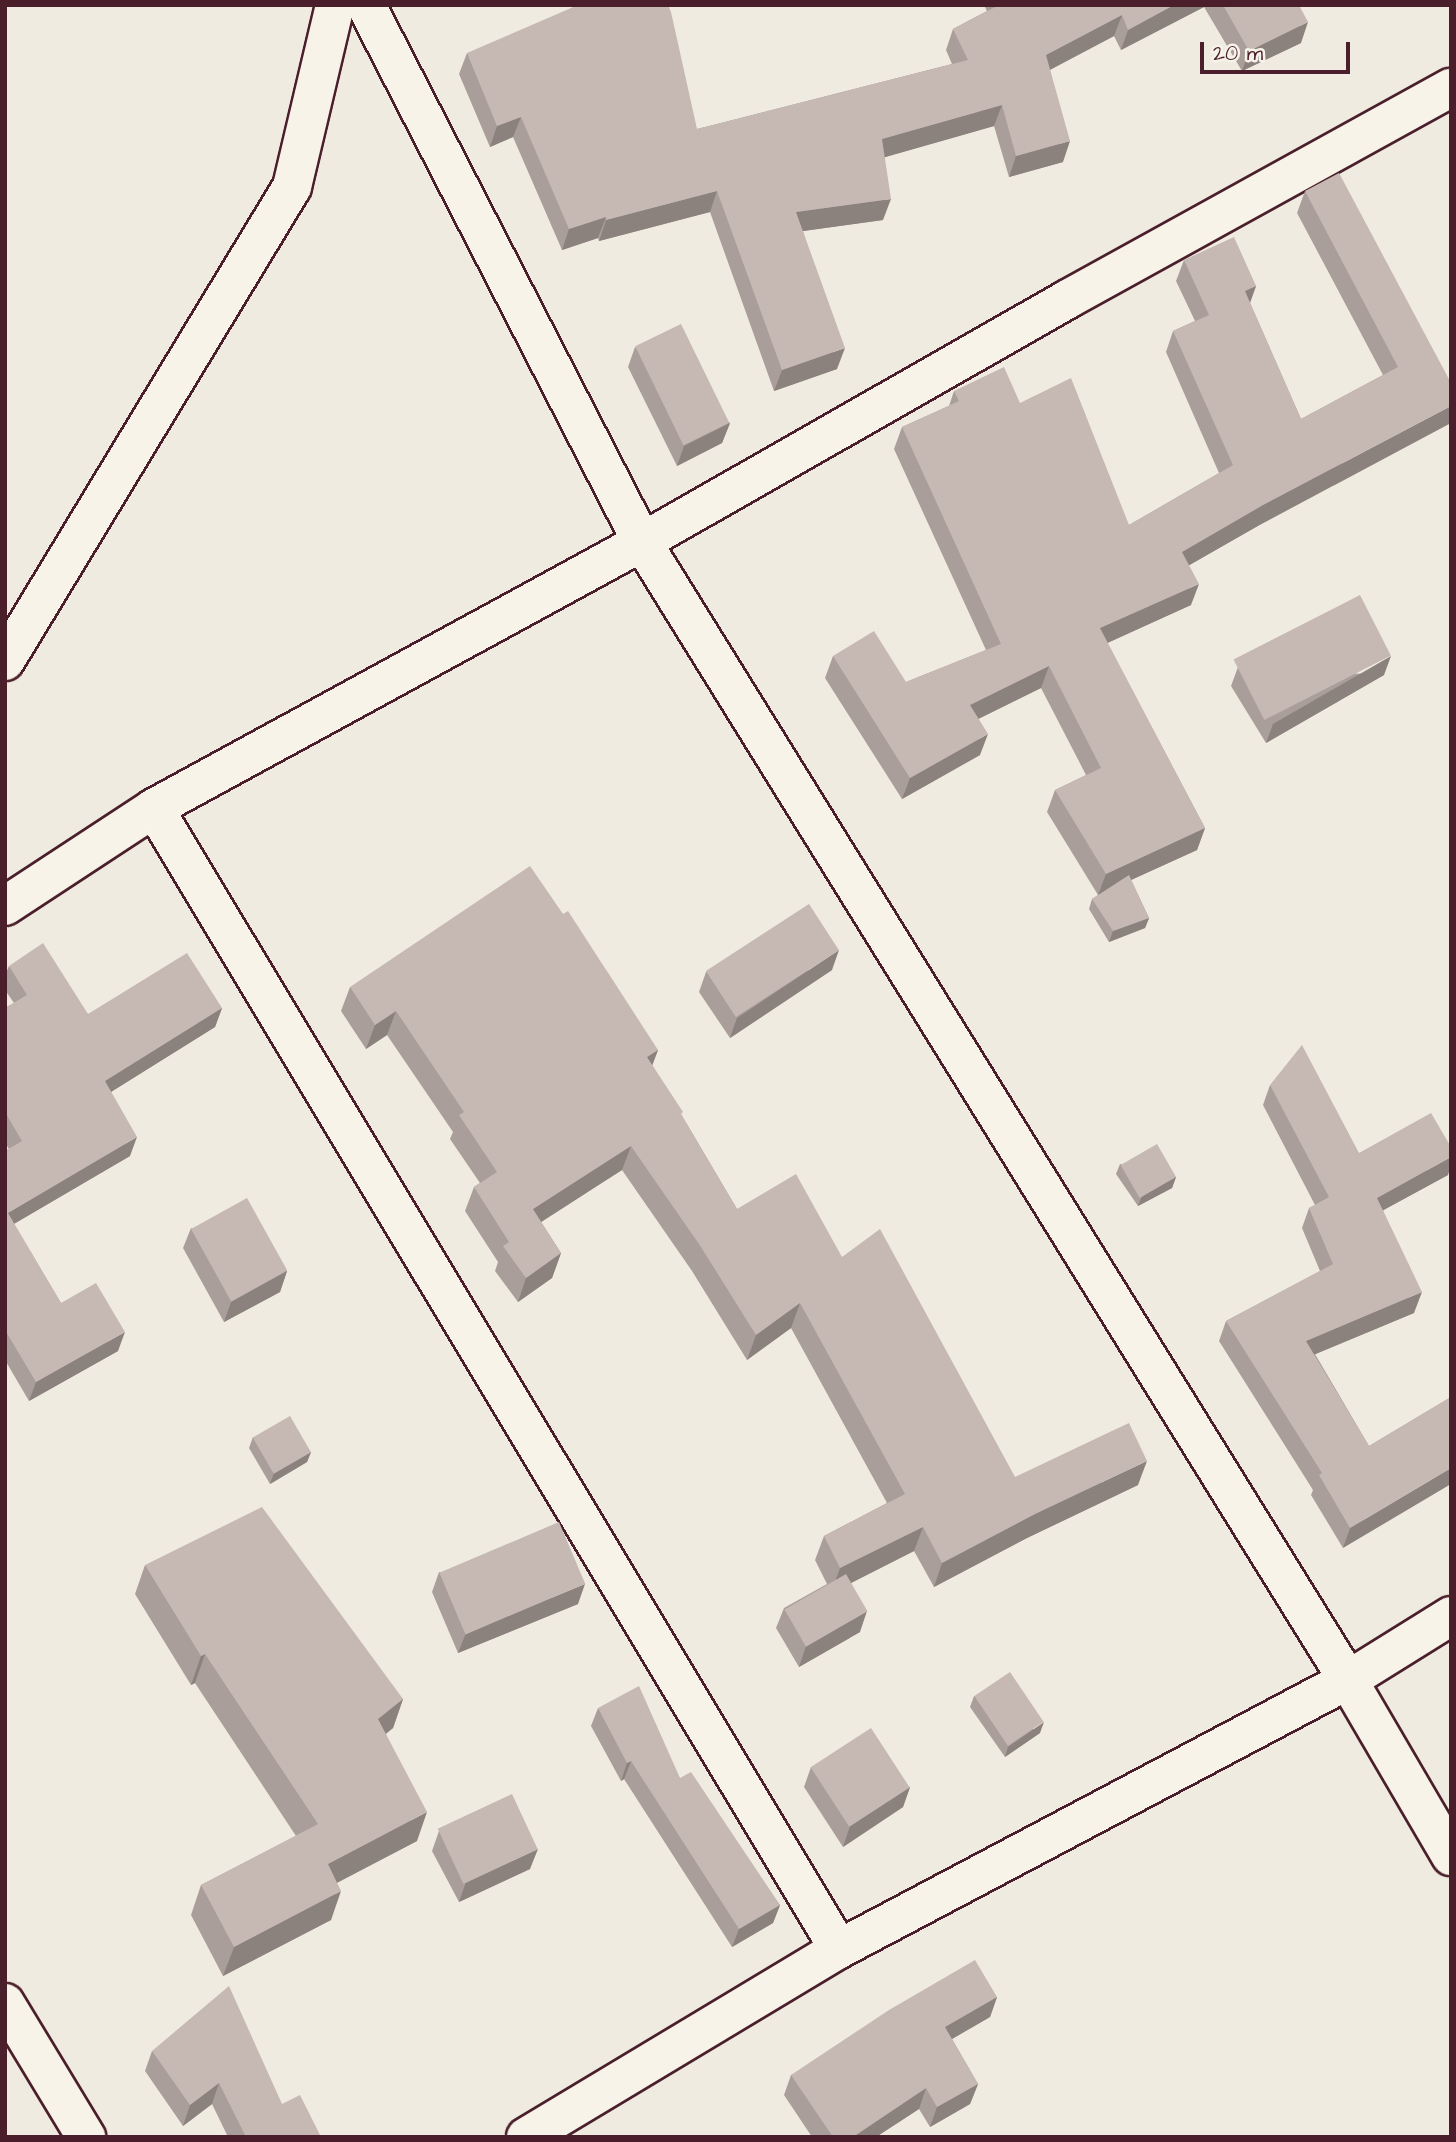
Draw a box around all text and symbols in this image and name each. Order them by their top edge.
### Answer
scale bar [1204,28,1354,72]
text: 20 m [1213,39,1263,68]

